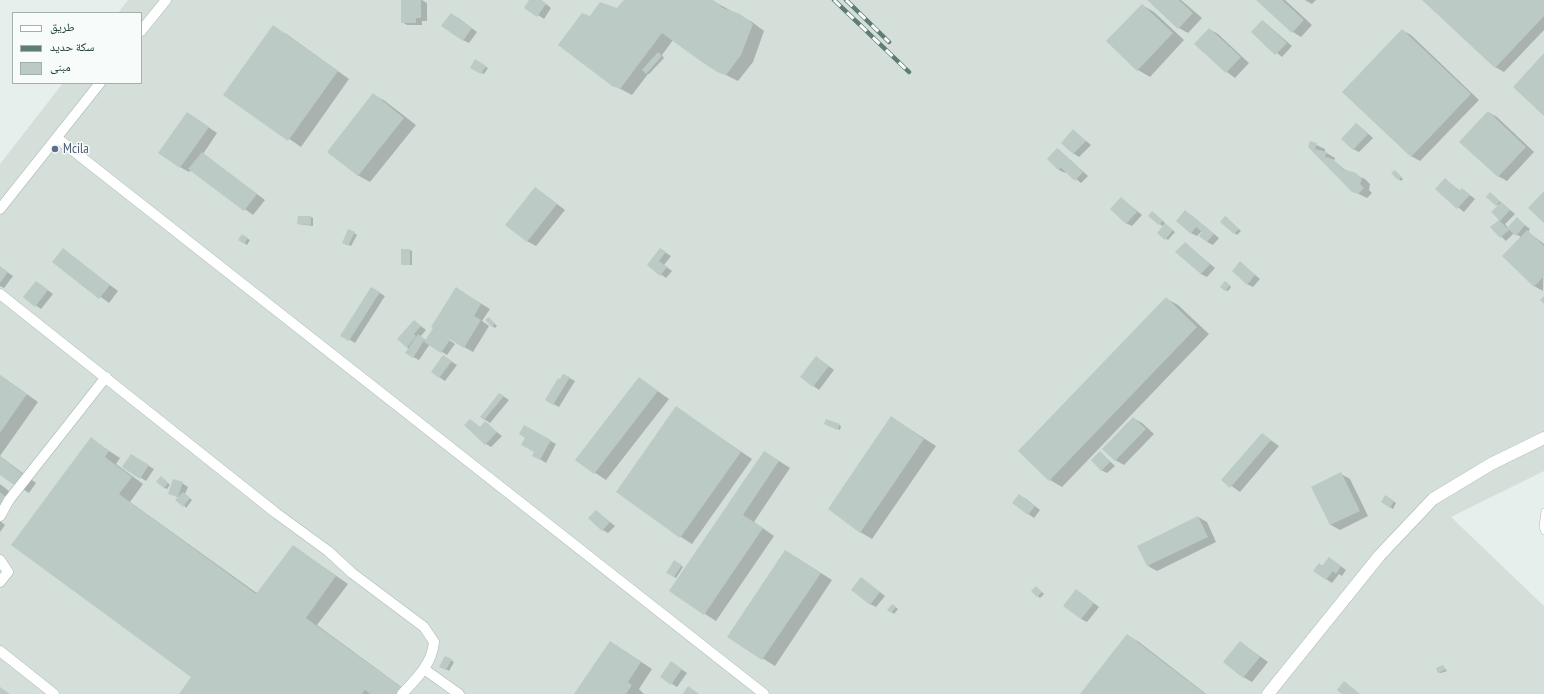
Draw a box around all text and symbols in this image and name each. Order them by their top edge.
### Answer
legend [12,12,142,84]
text: طريق [50,19,75,34]
text: سكة حديد [50,39,95,54]
text: مبنى [50,59,71,74]
place label: Mcila [63,141,89,157]
marker: Mcila [50,144,60,154]

